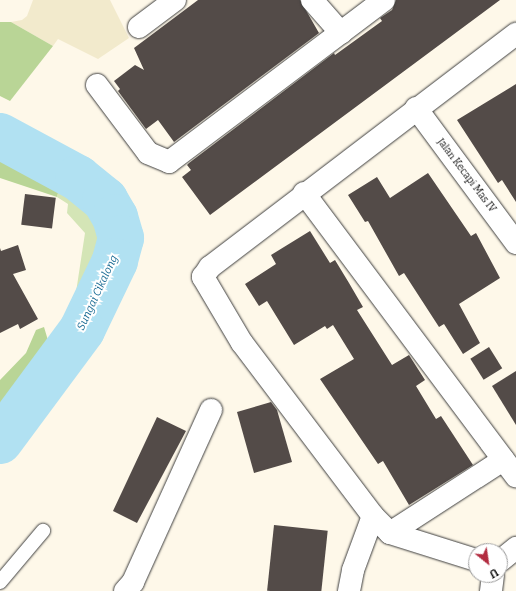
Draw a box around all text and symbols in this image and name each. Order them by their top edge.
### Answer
street label: Jalan Kecapi Mas IV [434,137,498,215]
water label: Sungai Cikalong [75,253,121,333]
north arrow [468,543,508,583]
text: U [487,565,501,581]

